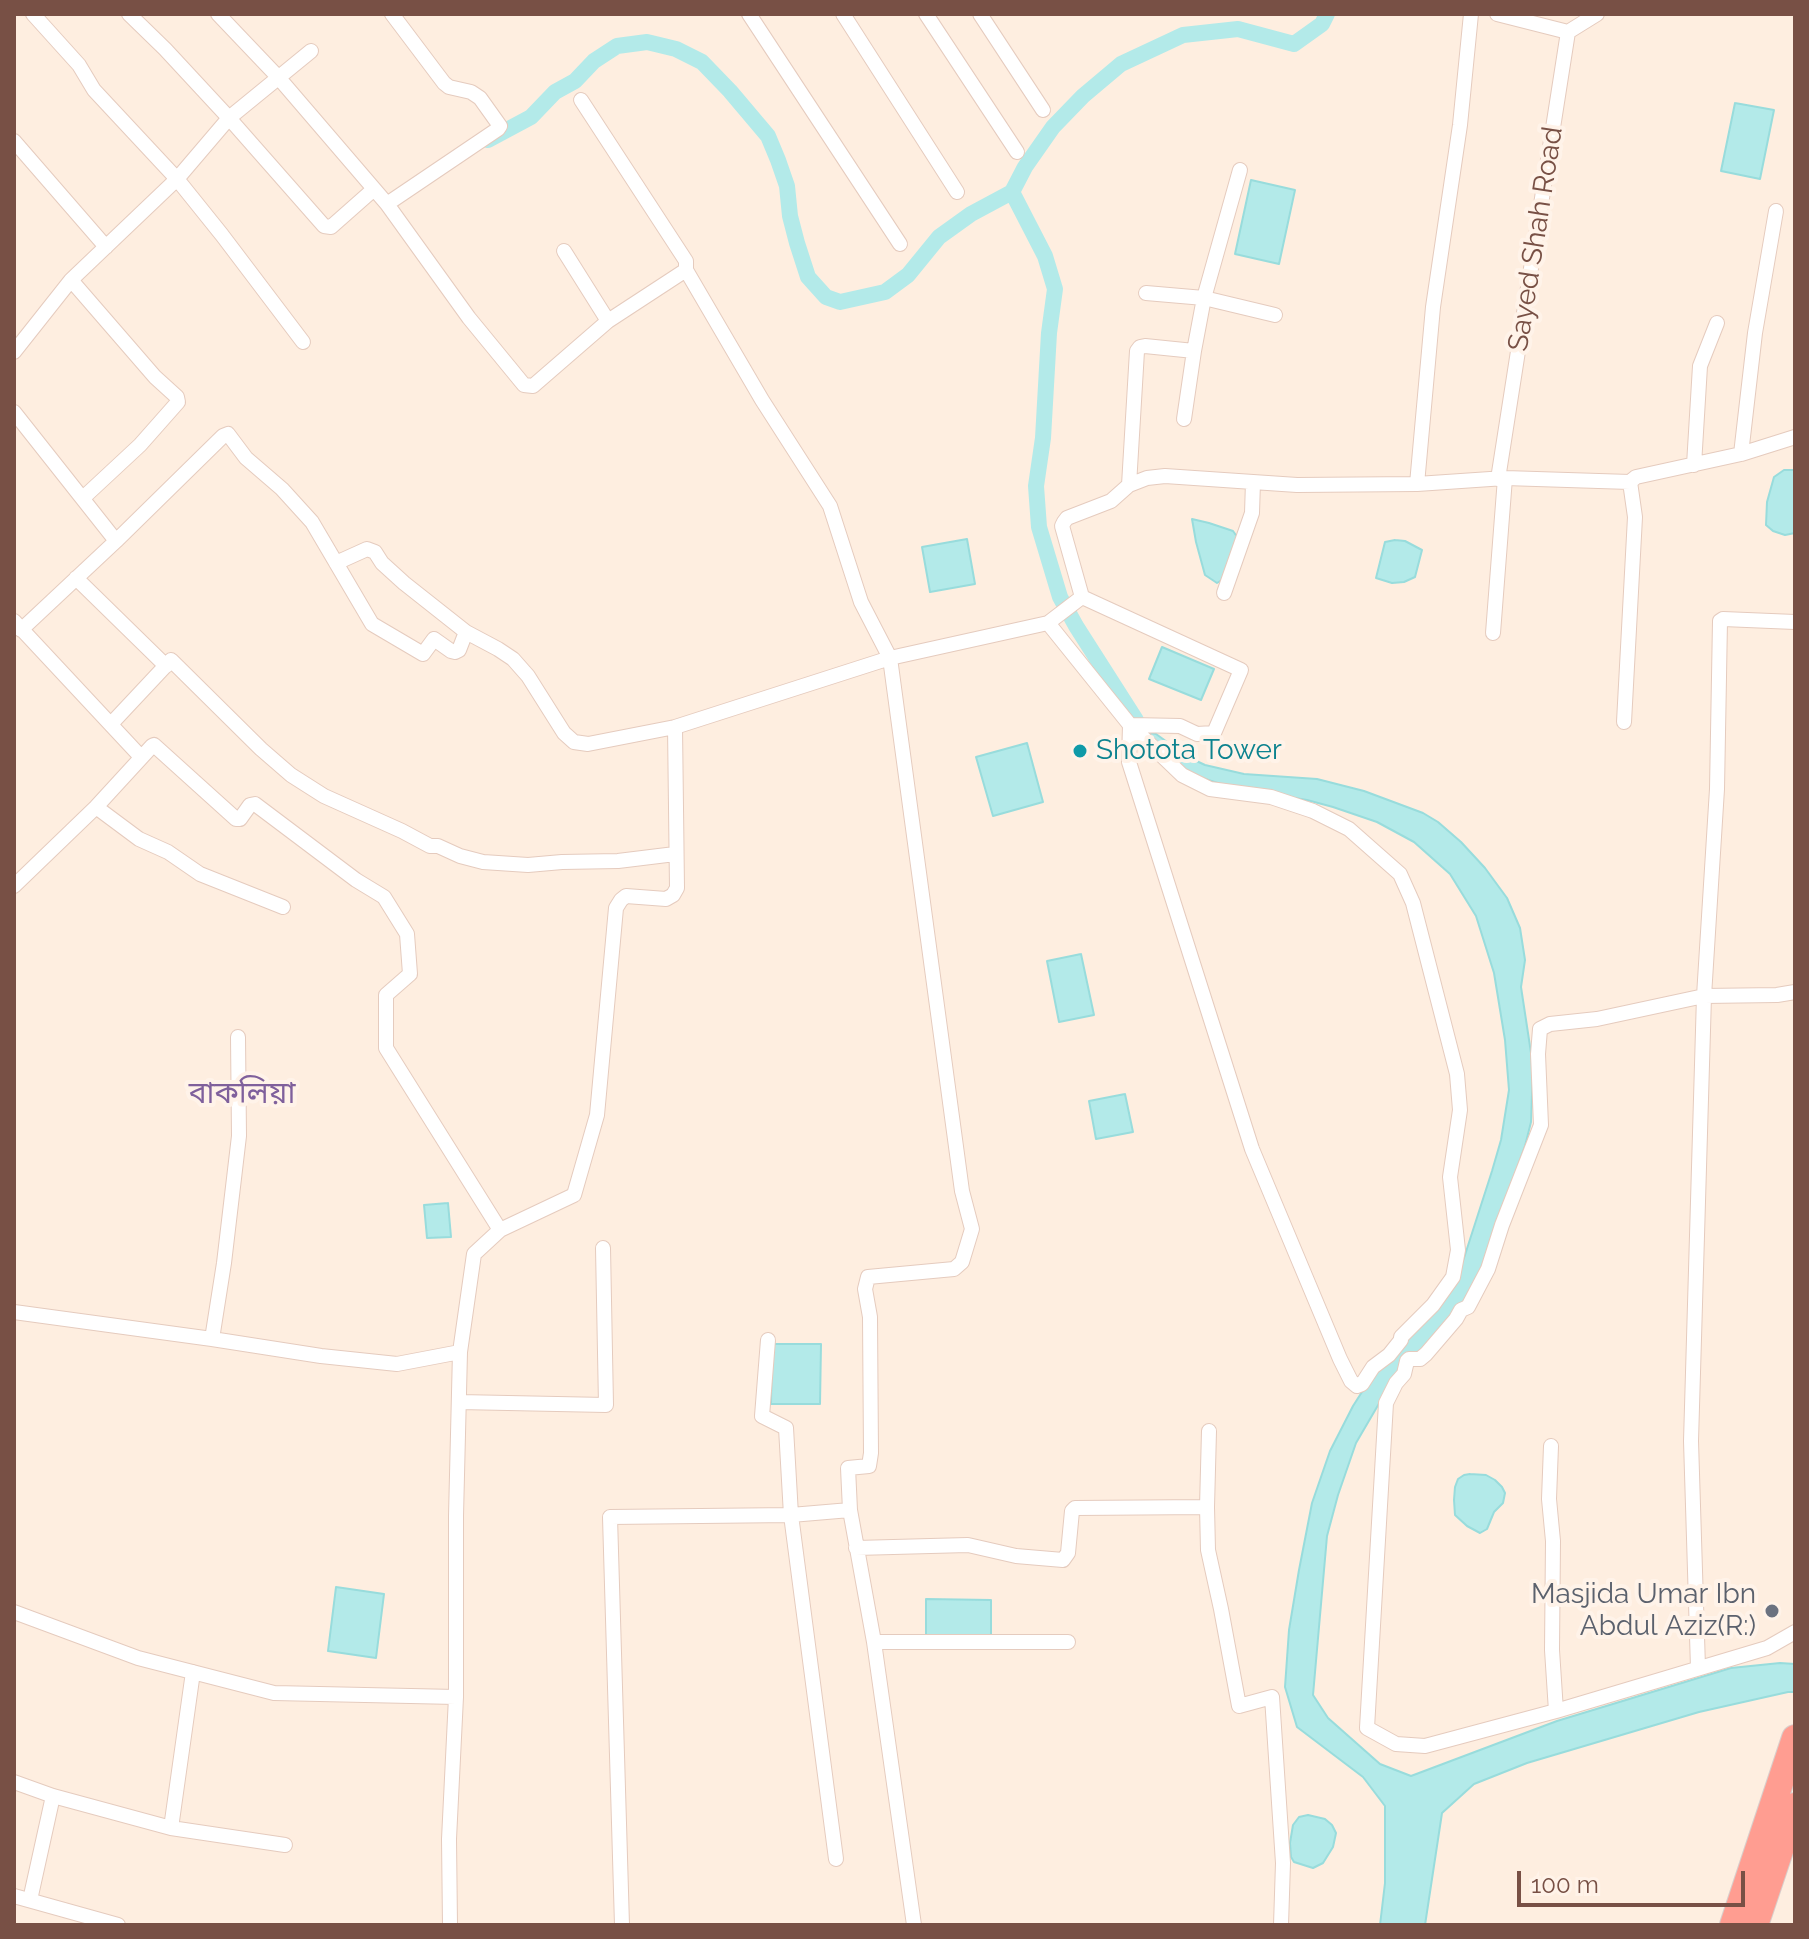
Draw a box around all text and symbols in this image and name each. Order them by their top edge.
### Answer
street label: Sayed Shah Road [1502,124,1570,354]
place label: Shotota Tower [1096,734,1282,768]
marker: Shotota Tower [1071,742,1089,760]
district label: বাকলিয়া [189,1076,295,1112]
place label: Masjida Umar Ibn Abdul Aziz(R:) [1531,1578,1756,1644]
marker: Masjida Umar Ibn Abdul Aziz(R:) [1763,1602,1781,1620]
scale bar [1521,1855,1749,1905]
text: 100 m [1531,1870,1599,1899]

